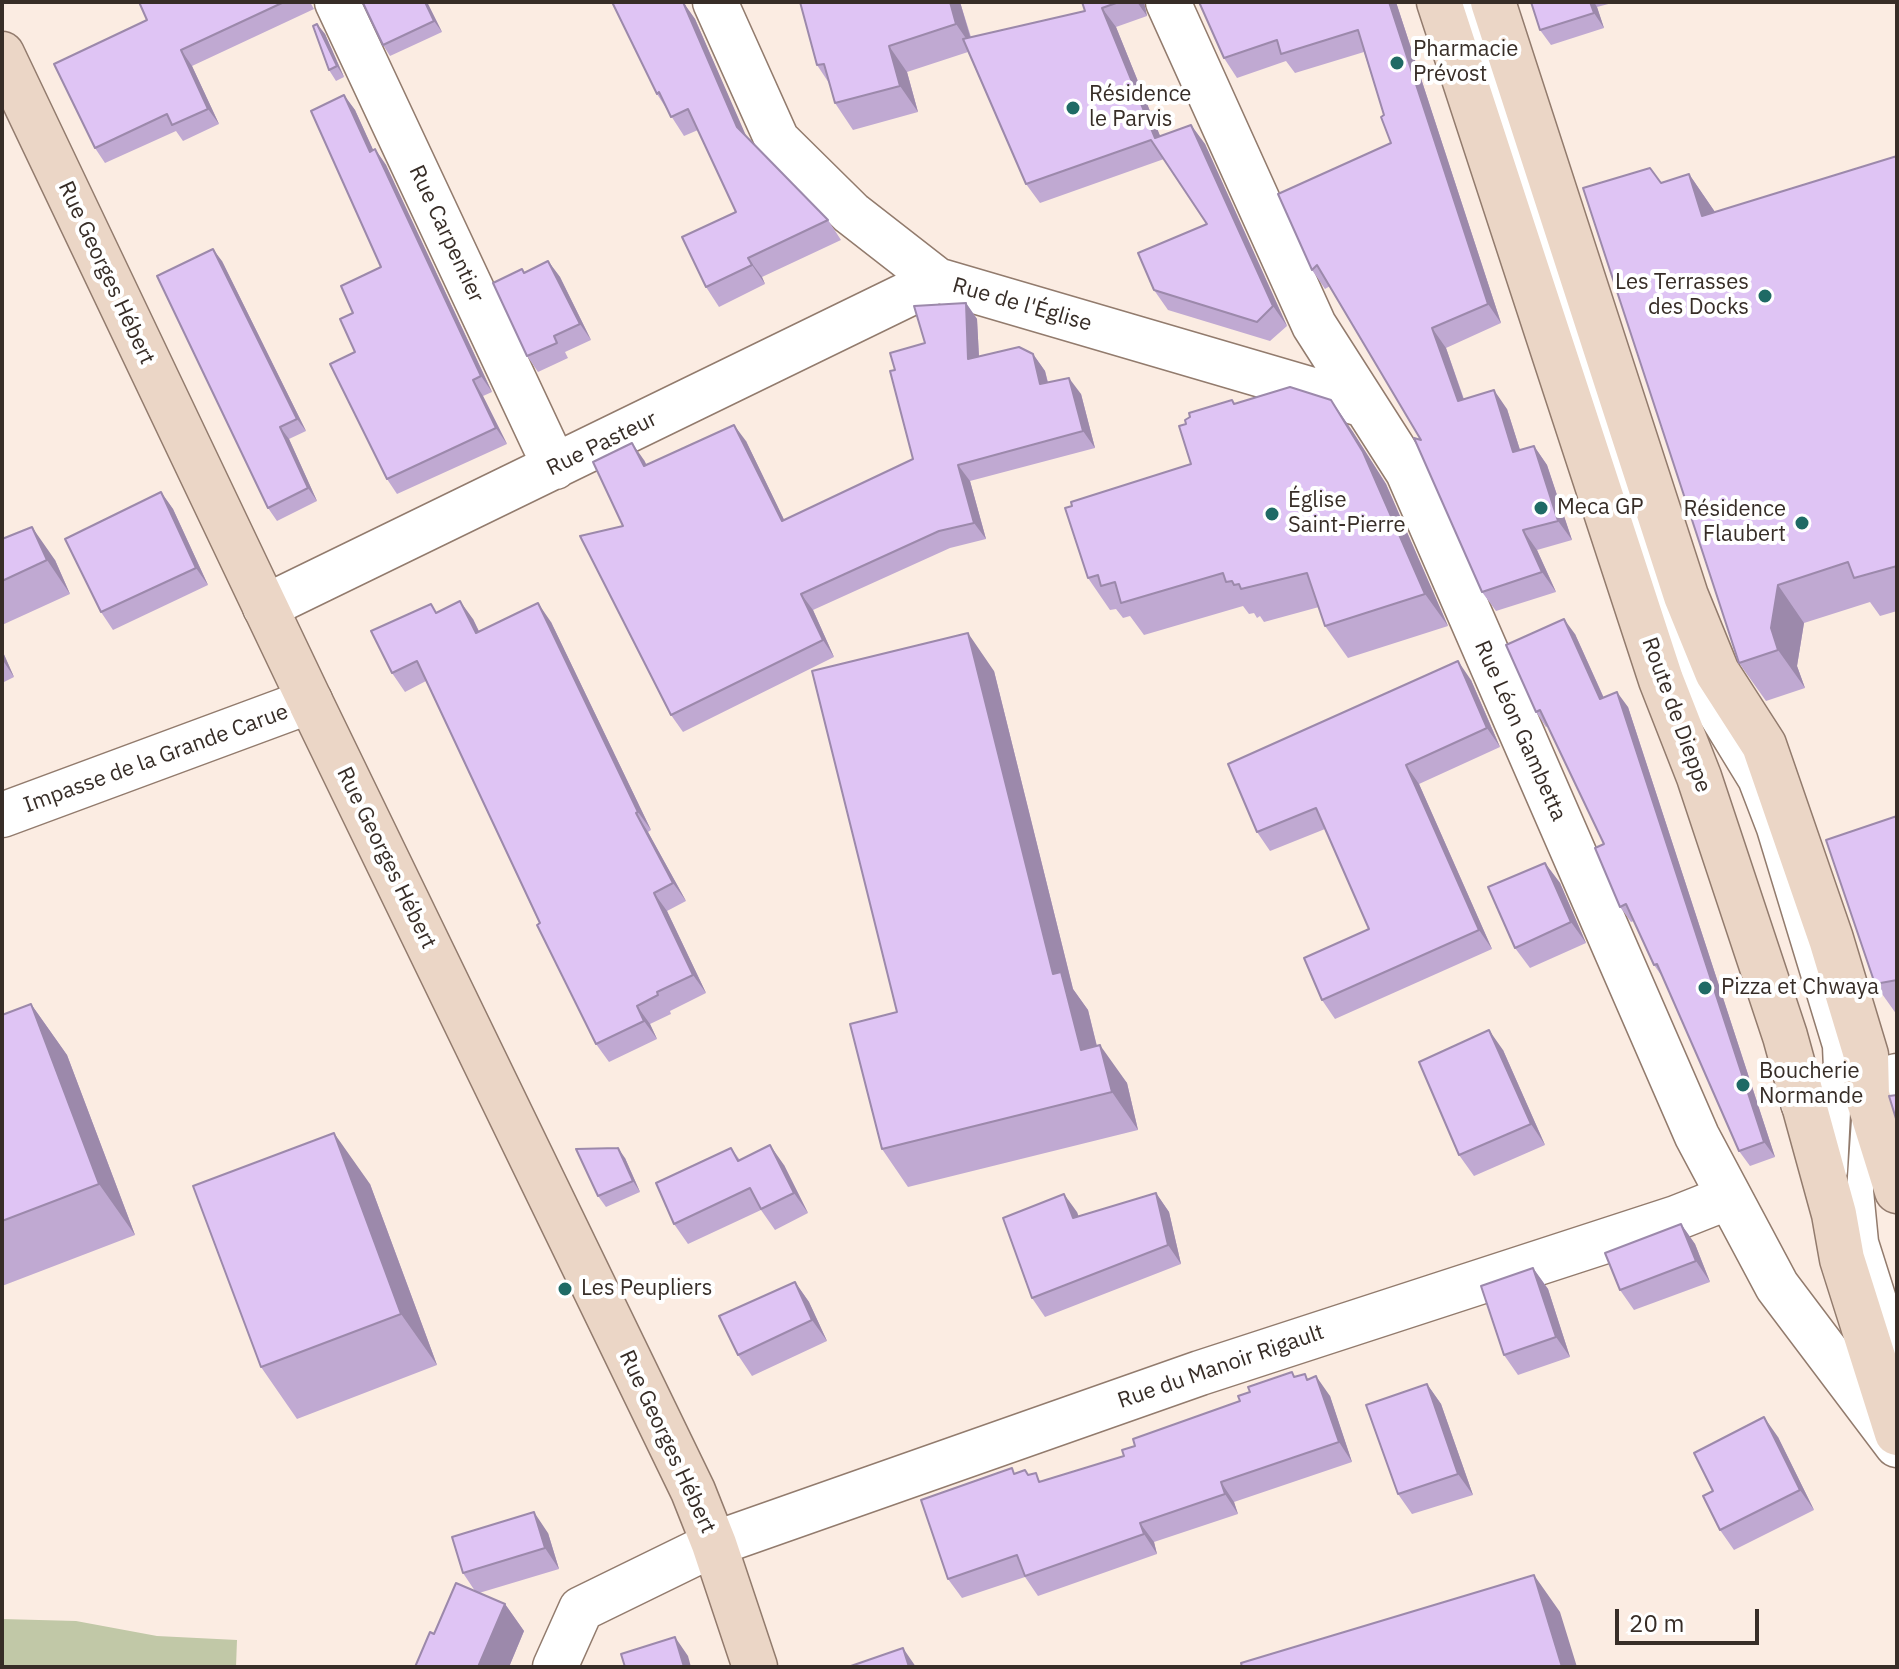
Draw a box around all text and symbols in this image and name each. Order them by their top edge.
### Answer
place label: Pharmacie Prévost [1413,37,1518,88]
marker: Pharmacie Prévost [1388,54,1406,72]
place label: Résidence le Parvis [1089,82,1191,134]
marker: Résidence le Parvis [1064,99,1082,117]
street label: Rue Carpentier [403,161,489,307]
street label: Rue Georges Hébert [52,177,160,369]
place label: Les Terrasses des Docks [1615,270,1749,322]
street label: Rue de l'Église [949,272,1095,338]
marker: Les Terrasses des Docks [1756,287,1774,305]
street label: Rue Pasteur [542,406,662,482]
place label: Église Saint-Pierre [1288,488,1406,540]
place label: Meca GP [1557,495,1644,521]
place label: Résidence Flaubert [1684,497,1786,548]
marker: Meca GP [1532,499,1550,517]
marker: Église Saint-Pierre [1263,505,1281,523]
marker: Résidence Flaubert [1793,514,1811,532]
street label: Route de Dieppe [1636,634,1716,796]
street label: Rue Léon Gambetta [1468,637,1572,825]
street label: Impasse de la Grande Carue [20,699,292,819]
street label: Rue Georges Hébert [331,763,441,953]
place label: Pizza et Chwaya [1721,975,1879,1001]
marker: Pizza et Chwaya [1696,979,1714,997]
place label: Boucherie Normande [1759,1059,1863,1110]
marker: Boucherie Normande [1734,1076,1752,1094]
place label: Les Peupliers [581,1276,712,1302]
marker: Les Peupliers [556,1280,574,1298]
street label: Rue du Manoir Rigault [1114,1319,1328,1415]
street label: Rue Georges Hébert [613,1346,721,1538]
scale bar [1619,1593,1763,1643]
text: 20 m [1629,1607,1684,1639]

